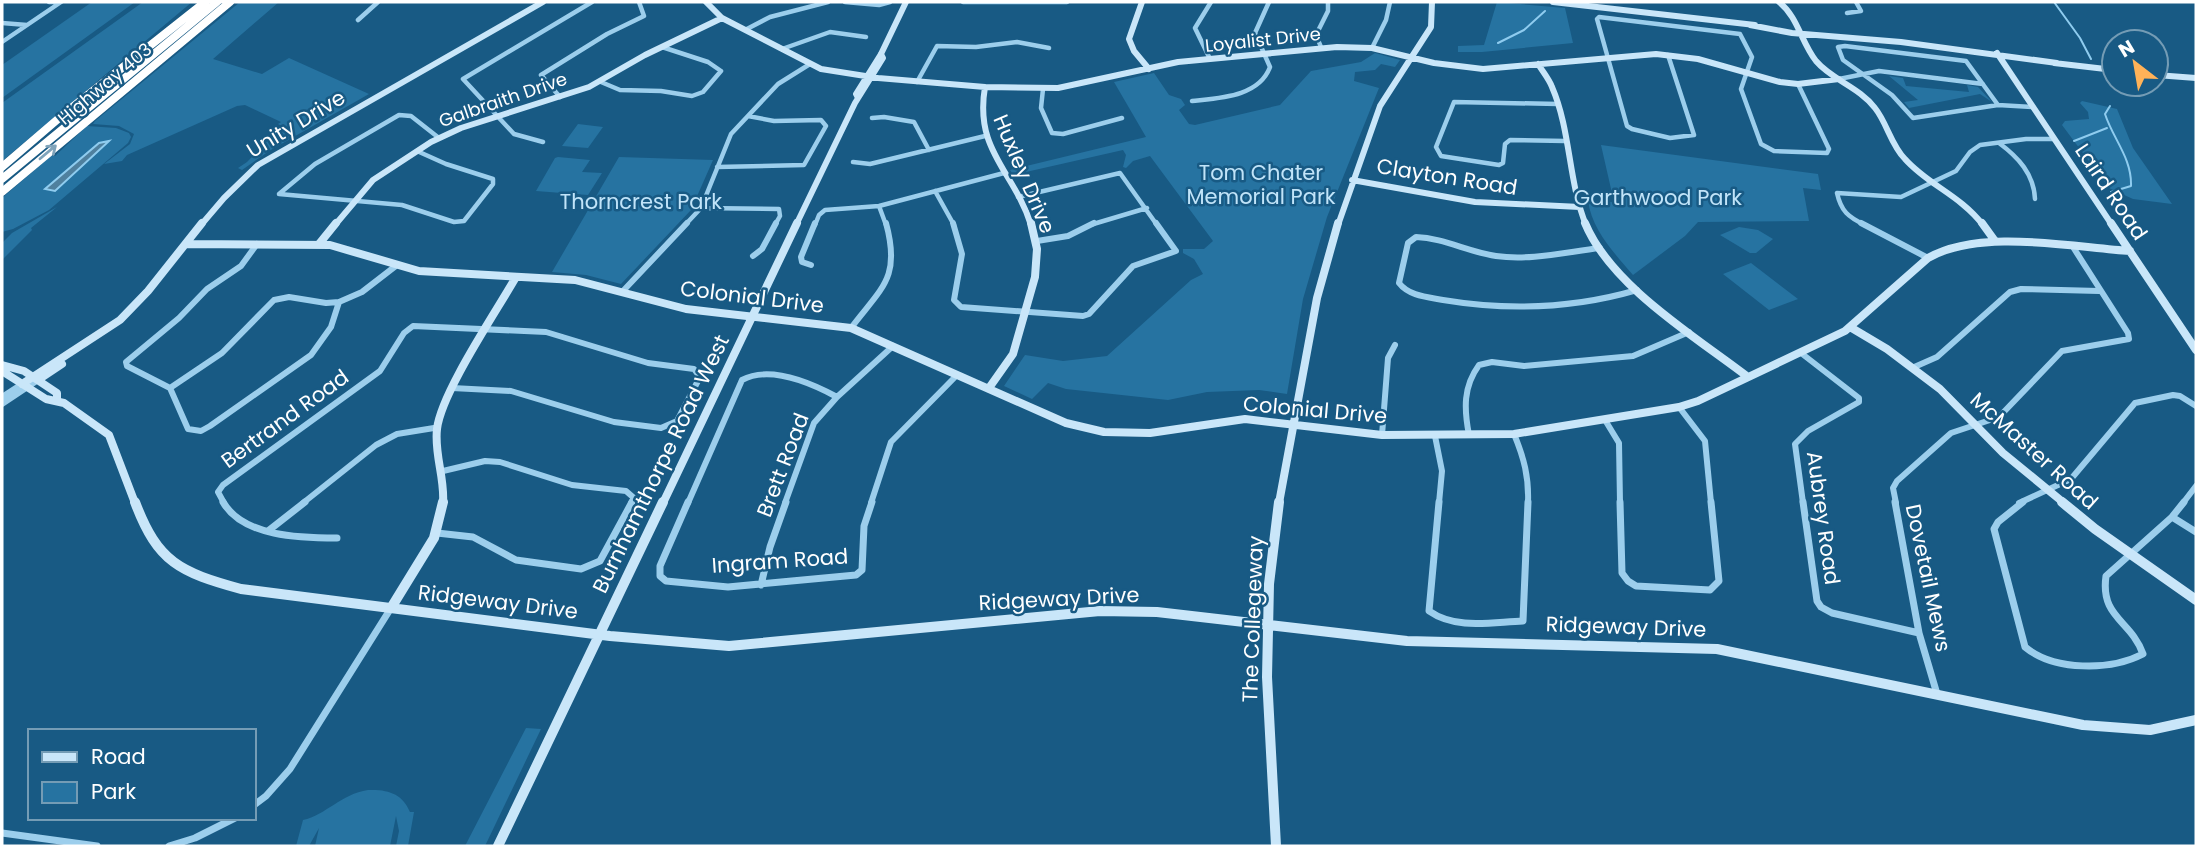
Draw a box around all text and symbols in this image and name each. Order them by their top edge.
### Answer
street label: Loyalist Drive [1204,21,1322,58]
north arrow [2100,28,2170,98]
text: N [2113,34,2140,64]
street label: Highway 403 [52,37,157,130]
street label: Galbraith Drive [435,66,570,133]
street label: Unity Drive [241,83,351,164]
street label: Huxley Drive [986,110,1062,238]
street label: Laird Road [2068,138,2154,246]
one-way arrow [38,144,56,160]
street label: Clayton Road [1375,151,1520,202]
park label: Tom Chater Memorial Park [1186,158,1336,211]
park label: Garthwood Park [1574,183,1742,212]
park label: Thorncrest Park [560,187,722,216]
street label: Colonial Drive [679,273,826,320]
street label: Burnhamthorpe Road West [585,330,736,598]
street label: Bertrand Road [215,362,354,475]
street label: McMaster Road [1964,385,2105,516]
street label: Colonial Drive [1242,389,1388,430]
street label: Brett Road [749,409,816,521]
street label: Aubrey Road [1800,449,1847,587]
street label: Dovetail Mews [1899,501,1958,654]
street label: The Collegeway [1235,535,1270,703]
street label: Ingram Road [711,541,849,580]
street label: Ridgeway Drive [416,577,580,626]
street label: Ridgeway Drive [978,580,1140,617]
street label: Ridgeway Drive [1545,609,1707,644]
legend [28,729,256,820]
text: Road [91,742,146,771]
text: Park [91,777,136,806]

